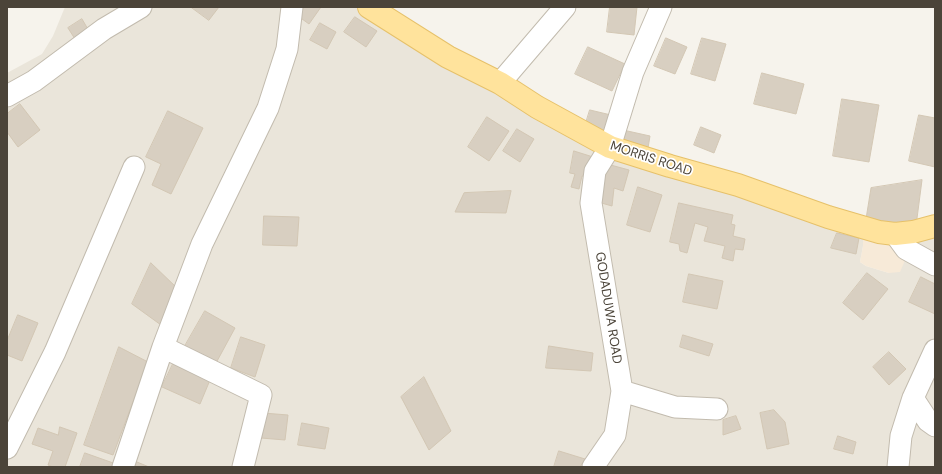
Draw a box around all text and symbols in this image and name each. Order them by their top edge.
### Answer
street label: MORRIS ROAD [608,138,694,180]
street label: GODADUWA ROAD [591,251,625,365]

